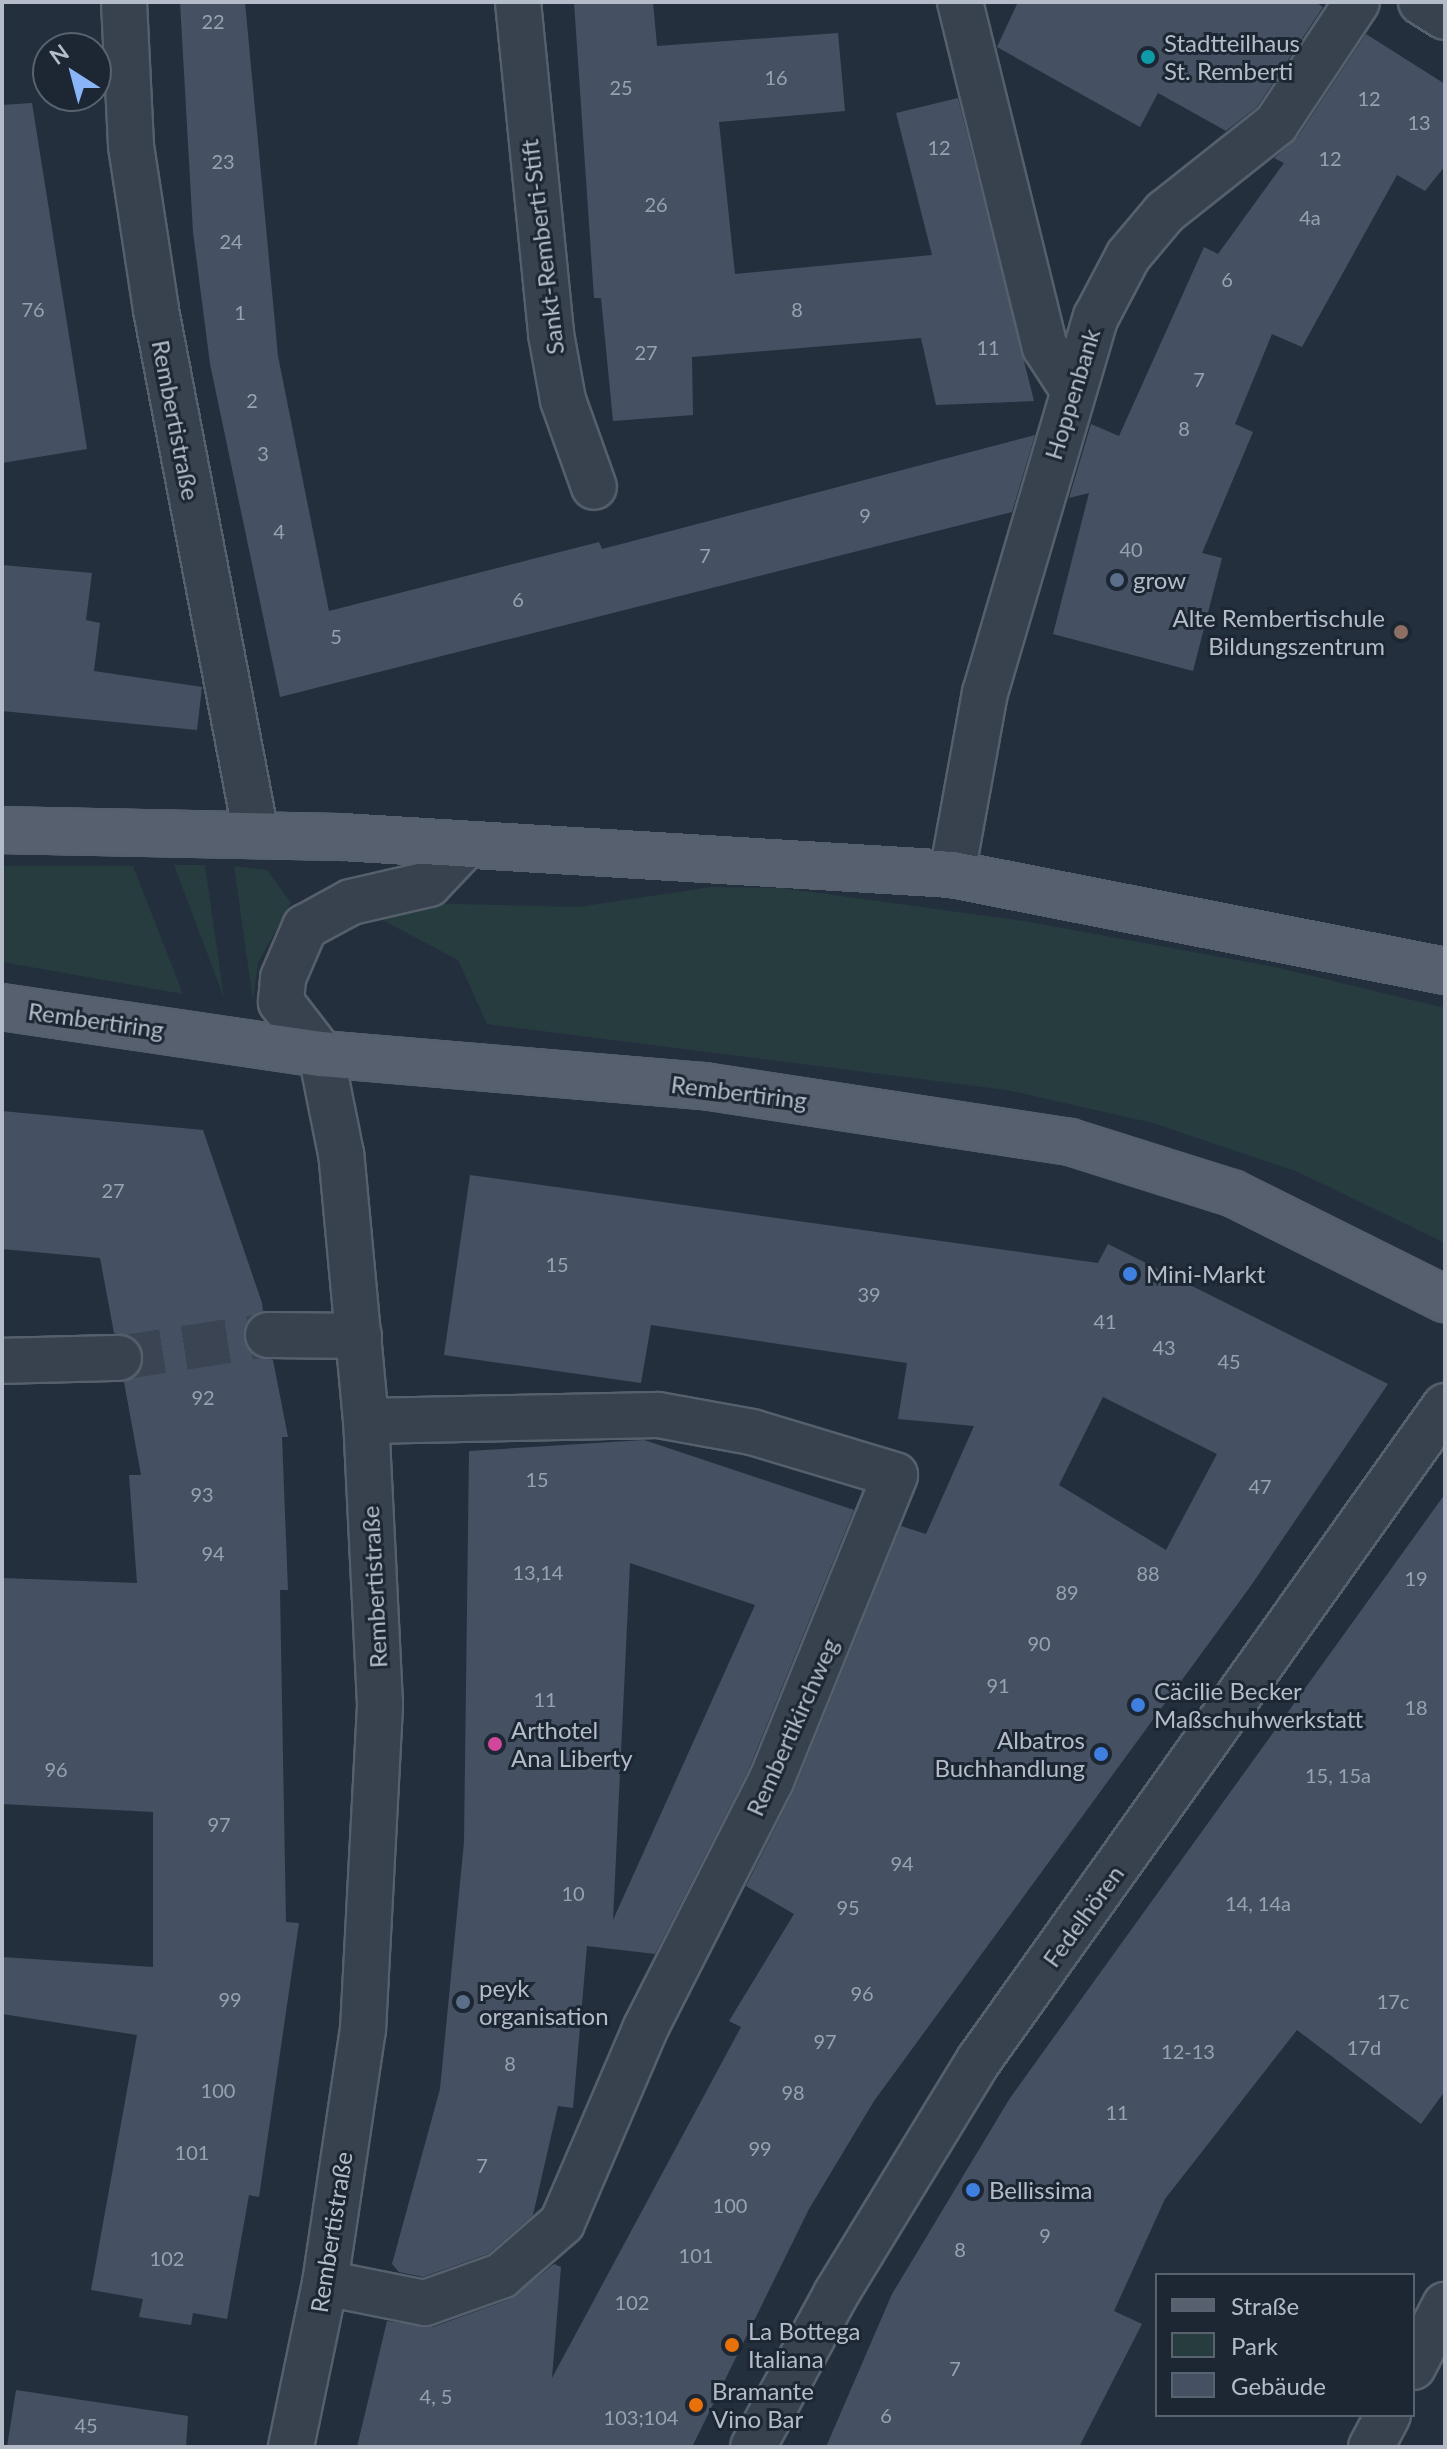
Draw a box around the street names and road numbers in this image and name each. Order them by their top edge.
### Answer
street label: Sankt-Remberti-Stift [514,138,570,356]
street label: Hoppenbank [1038,325,1106,463]
street label: Rembertistraße [146,338,206,502]
street label: Rembertiring [26,996,166,1044]
street label: Rembertiring [669,1069,809,1115]
street label: Rembertistraße [355,1505,393,1669]
street label: Rembertikirchweg [740,1634,844,1820]
street label: Fedelhören [1037,1860,1129,1972]
street label: Rembertistraße [304,2150,358,2314]

